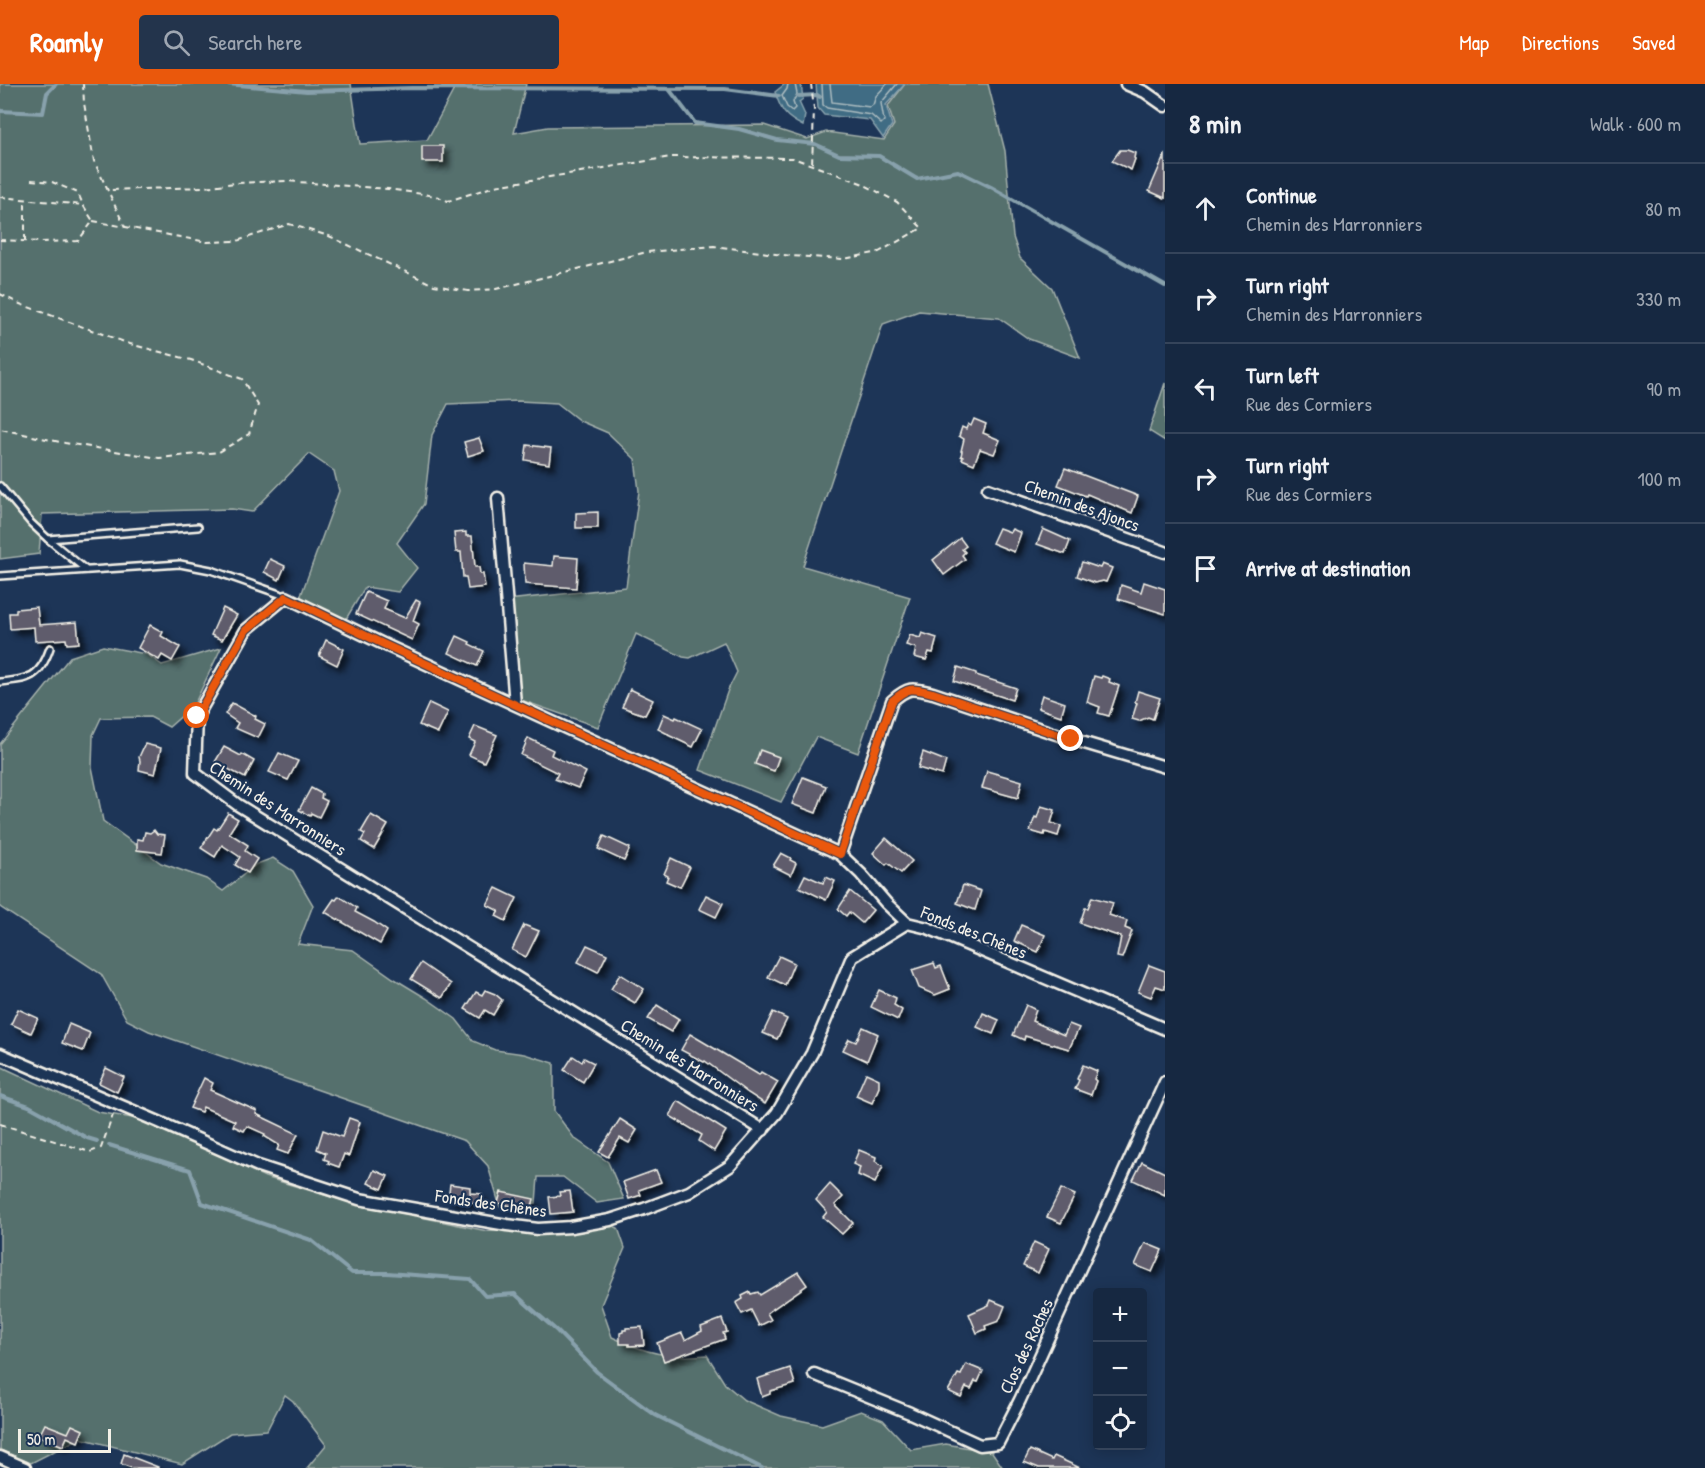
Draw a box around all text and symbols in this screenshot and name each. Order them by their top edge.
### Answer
search box [139,15,559,69]
text: Roamly [30,23,103,61]
icon: search [160,26,193,59]
text: Search here [208,27,302,57]
text: Map [1459,28,1489,57]
text: Directions [1522,28,1599,57]
text: Saved [1632,28,1675,57]
text: 8 min [1189,106,1242,141]
text: Walk · 600 m [1590,110,1681,137]
text: Continue [1246,180,1317,210]
icon: ahead [1189,192,1222,225]
text: 80 m [1645,195,1681,222]
text: Chemin des Marronniers [1246,210,1422,237]
text: Turn right [1246,270,1329,300]
icon: right [1189,282,1222,315]
text: 330 m [1636,285,1681,312]
text: Chemin des Marronniers [1246,300,1422,327]
text: Turn left [1246,360,1319,390]
icon: left [1189,372,1222,405]
text: 90 m [1647,375,1681,402]
text: Rue des Cormiers [1246,390,1372,417]
text: Turn right [1246,450,1329,480]
icon: right [1189,462,1222,495]
text: 100 m [1638,465,1681,492]
street label: Chemin des Ajoncs [1021,473,1143,537]
text: Rue des Cormiers [1246,480,1372,507]
icon: arrive [1189,552,1222,585]
text: Arrive at destination [1246,553,1411,583]
route start [183,702,209,728]
route end [1057,725,1083,751]
street label: Chemin des Marronniers [205,754,351,862]
street label: Fonds des Chênes [916,899,1031,965]
street label: Chemin des Marronniers [616,1012,764,1118]
street label: Fonds des Chênes [433,1183,548,1223]
map controls [1093,1288,1147,1450]
button: + [1093,1288,1147,1342]
street label: Clos des Roches [993,1294,1059,1398]
button: − [1093,1342,1147,1396]
button: locate [1093,1396,1147,1450]
scale bar [18,1426,111,1454]
text: 50 m [27,1428,56,1450]

